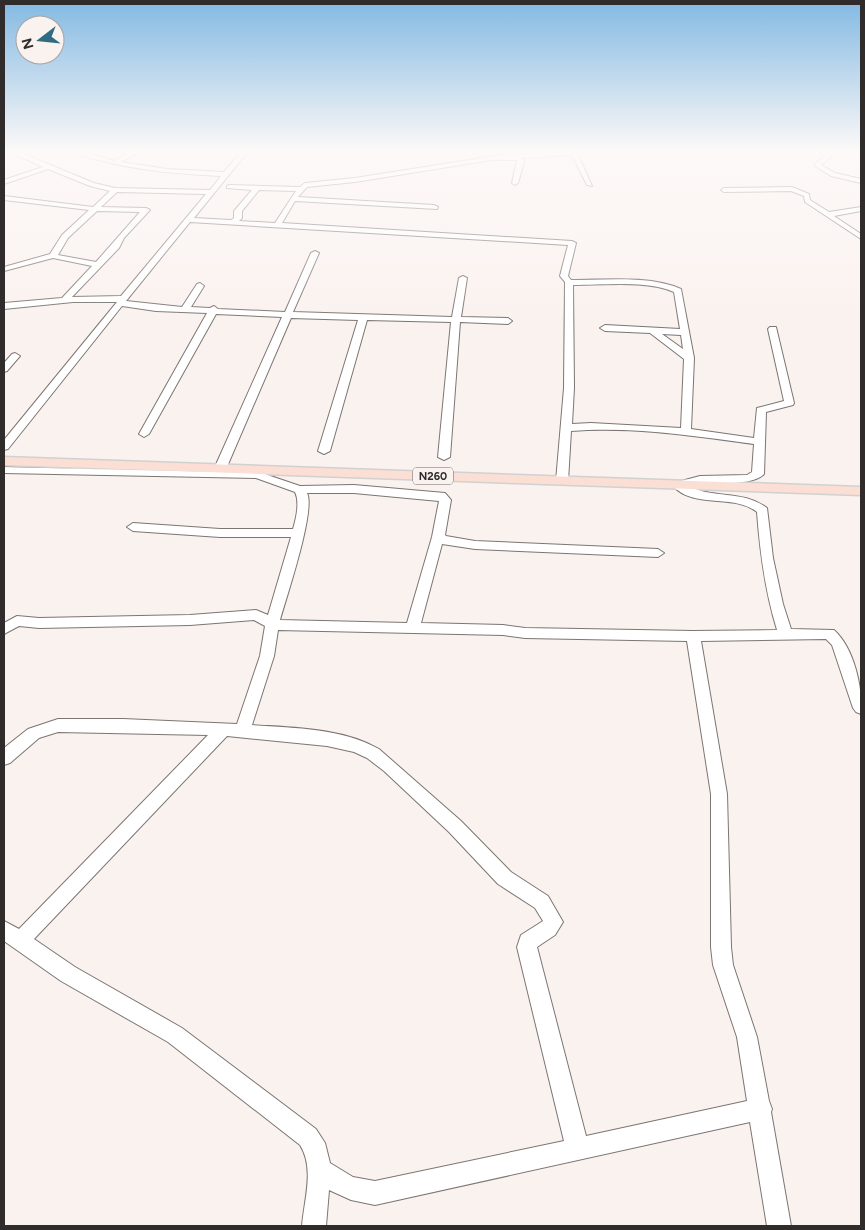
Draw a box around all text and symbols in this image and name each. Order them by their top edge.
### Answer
north arrow [15,15,65,65]
text: N [18,36,38,51]
road number: N260 [413,468,453,484]

